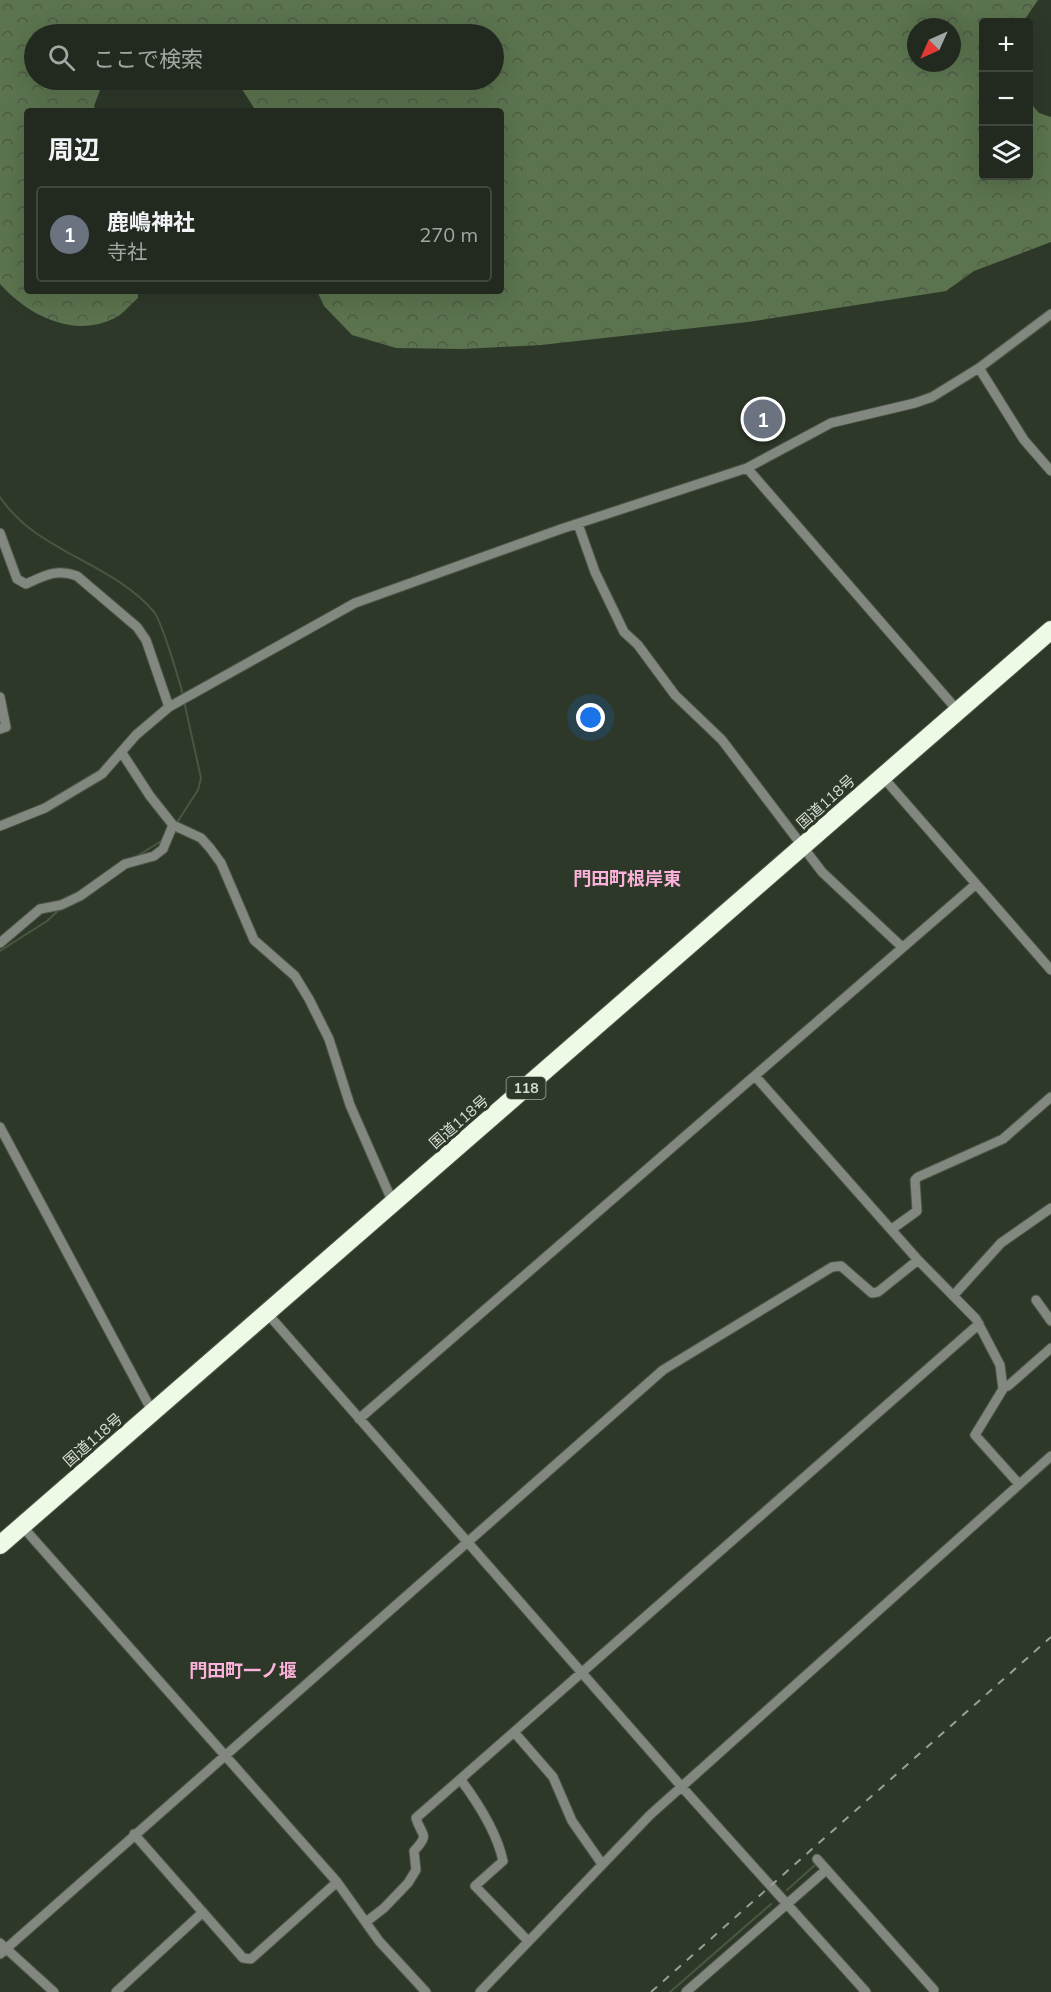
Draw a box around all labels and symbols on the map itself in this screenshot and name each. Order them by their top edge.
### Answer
north arrow [907,18,961,72]
pin: 1 [744,396,783,442]
your location [576,703,605,732]
street label: 国道118号 [793,770,859,833]
district label: 門田町根岸東 [573,867,681,890]
road number: 118 [506,1077,546,1099]
street label: 国道118号 [425,1091,492,1152]
street label: 国道118号 [59,1409,126,1470]
district label: 門田町一ノ堰 [189,1659,297,1682]

